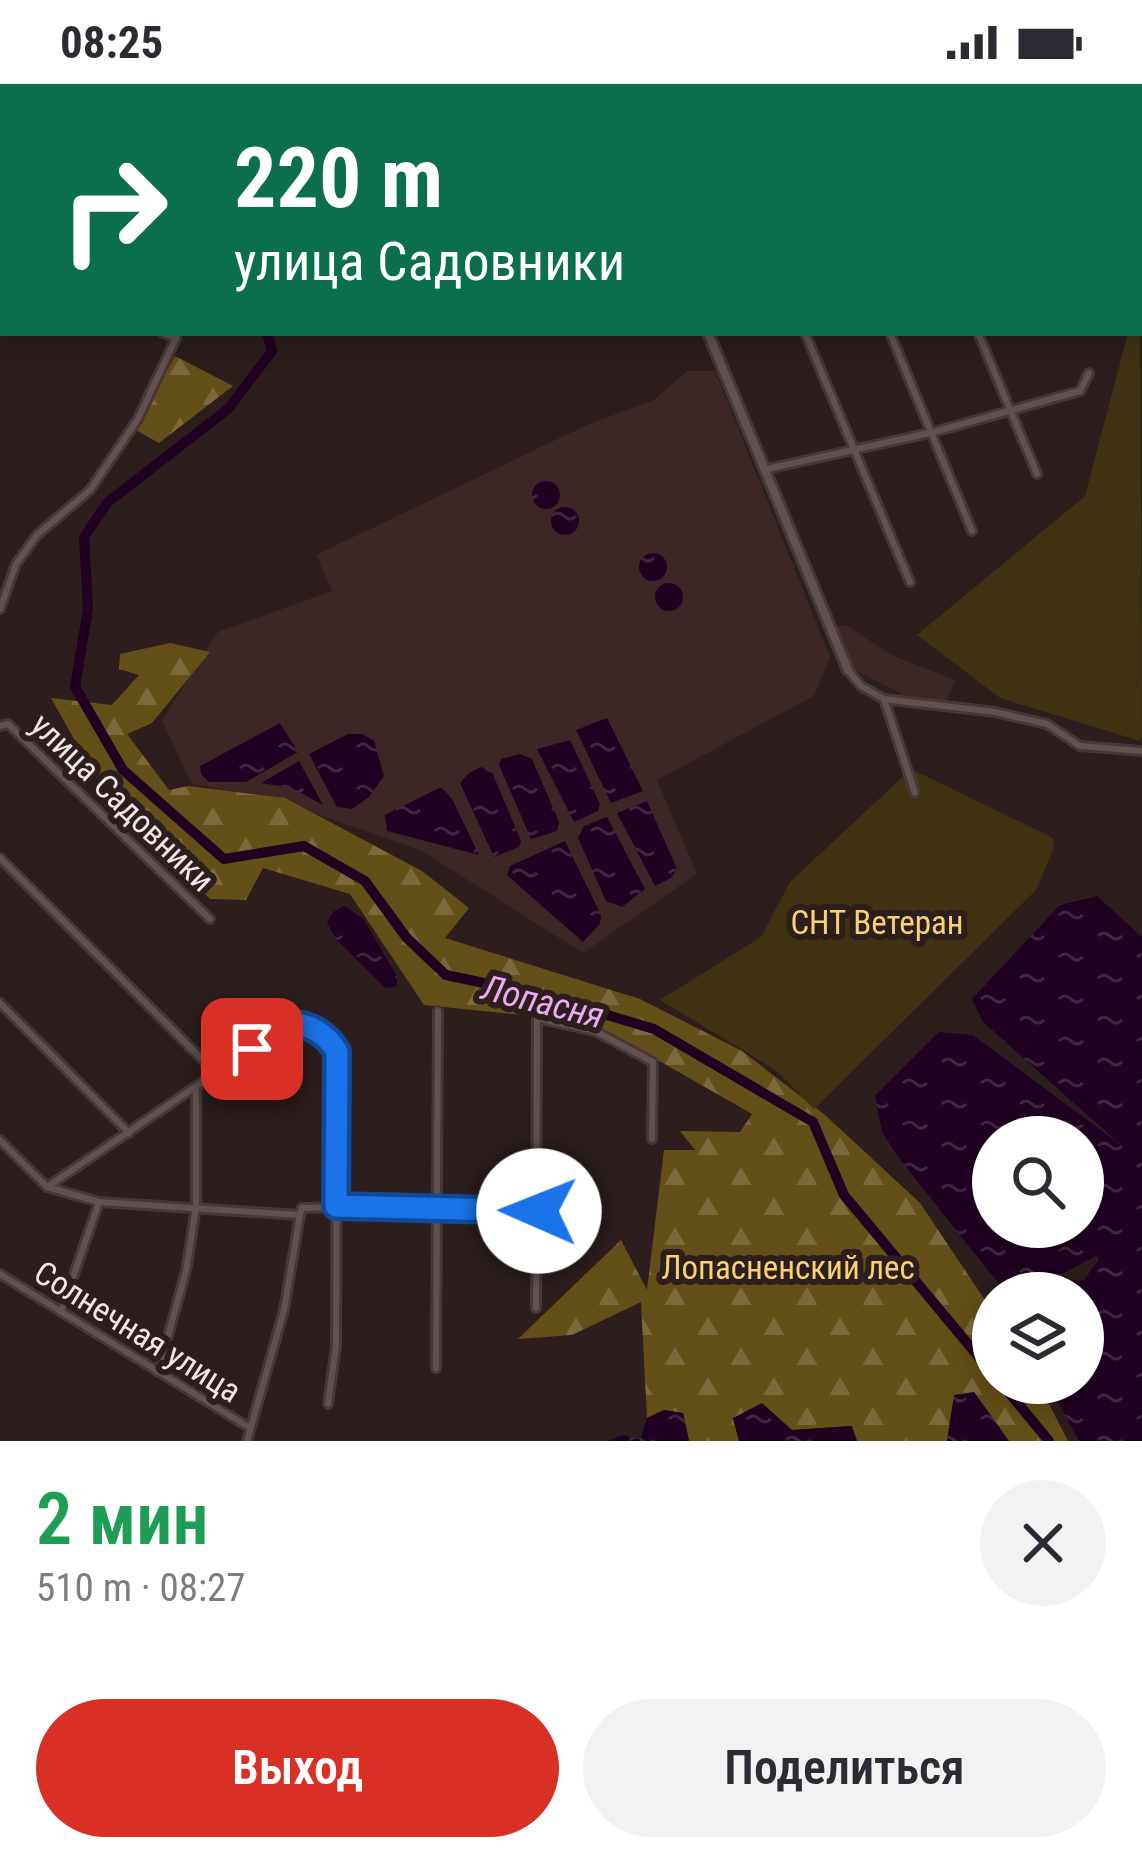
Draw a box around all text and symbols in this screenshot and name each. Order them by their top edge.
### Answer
text: 08:25 [60,16,163,69]
text: 220 m [234,129,443,228]
icon: right [36,132,192,288]
text: улица Садовники [234,230,625,293]
street label: улица Садовники [23,705,222,899]
park label: СНТ Ветеран [790,903,964,942]
water label: Лопасня [476,966,608,1037]
pin [201,998,303,1100]
icon: arrive [219,1016,285,1082]
map controls [972,1116,1104,1404]
button: search [972,1116,1104,1248]
position arrow [476,1148,602,1274]
park label: Лопасненский лес [661,1248,915,1287]
street label: Солнечная улица [27,1252,248,1410]
button: layers [972,1272,1104,1404]
text: 2 мин [36,1477,209,1562]
button: close [980,1480,1106,1606]
text: 510 m · 08:27 [36,1565,246,1611]
button: Выход [36,1699,559,1837]
button: Поделиться [583,1699,1106,1837]

